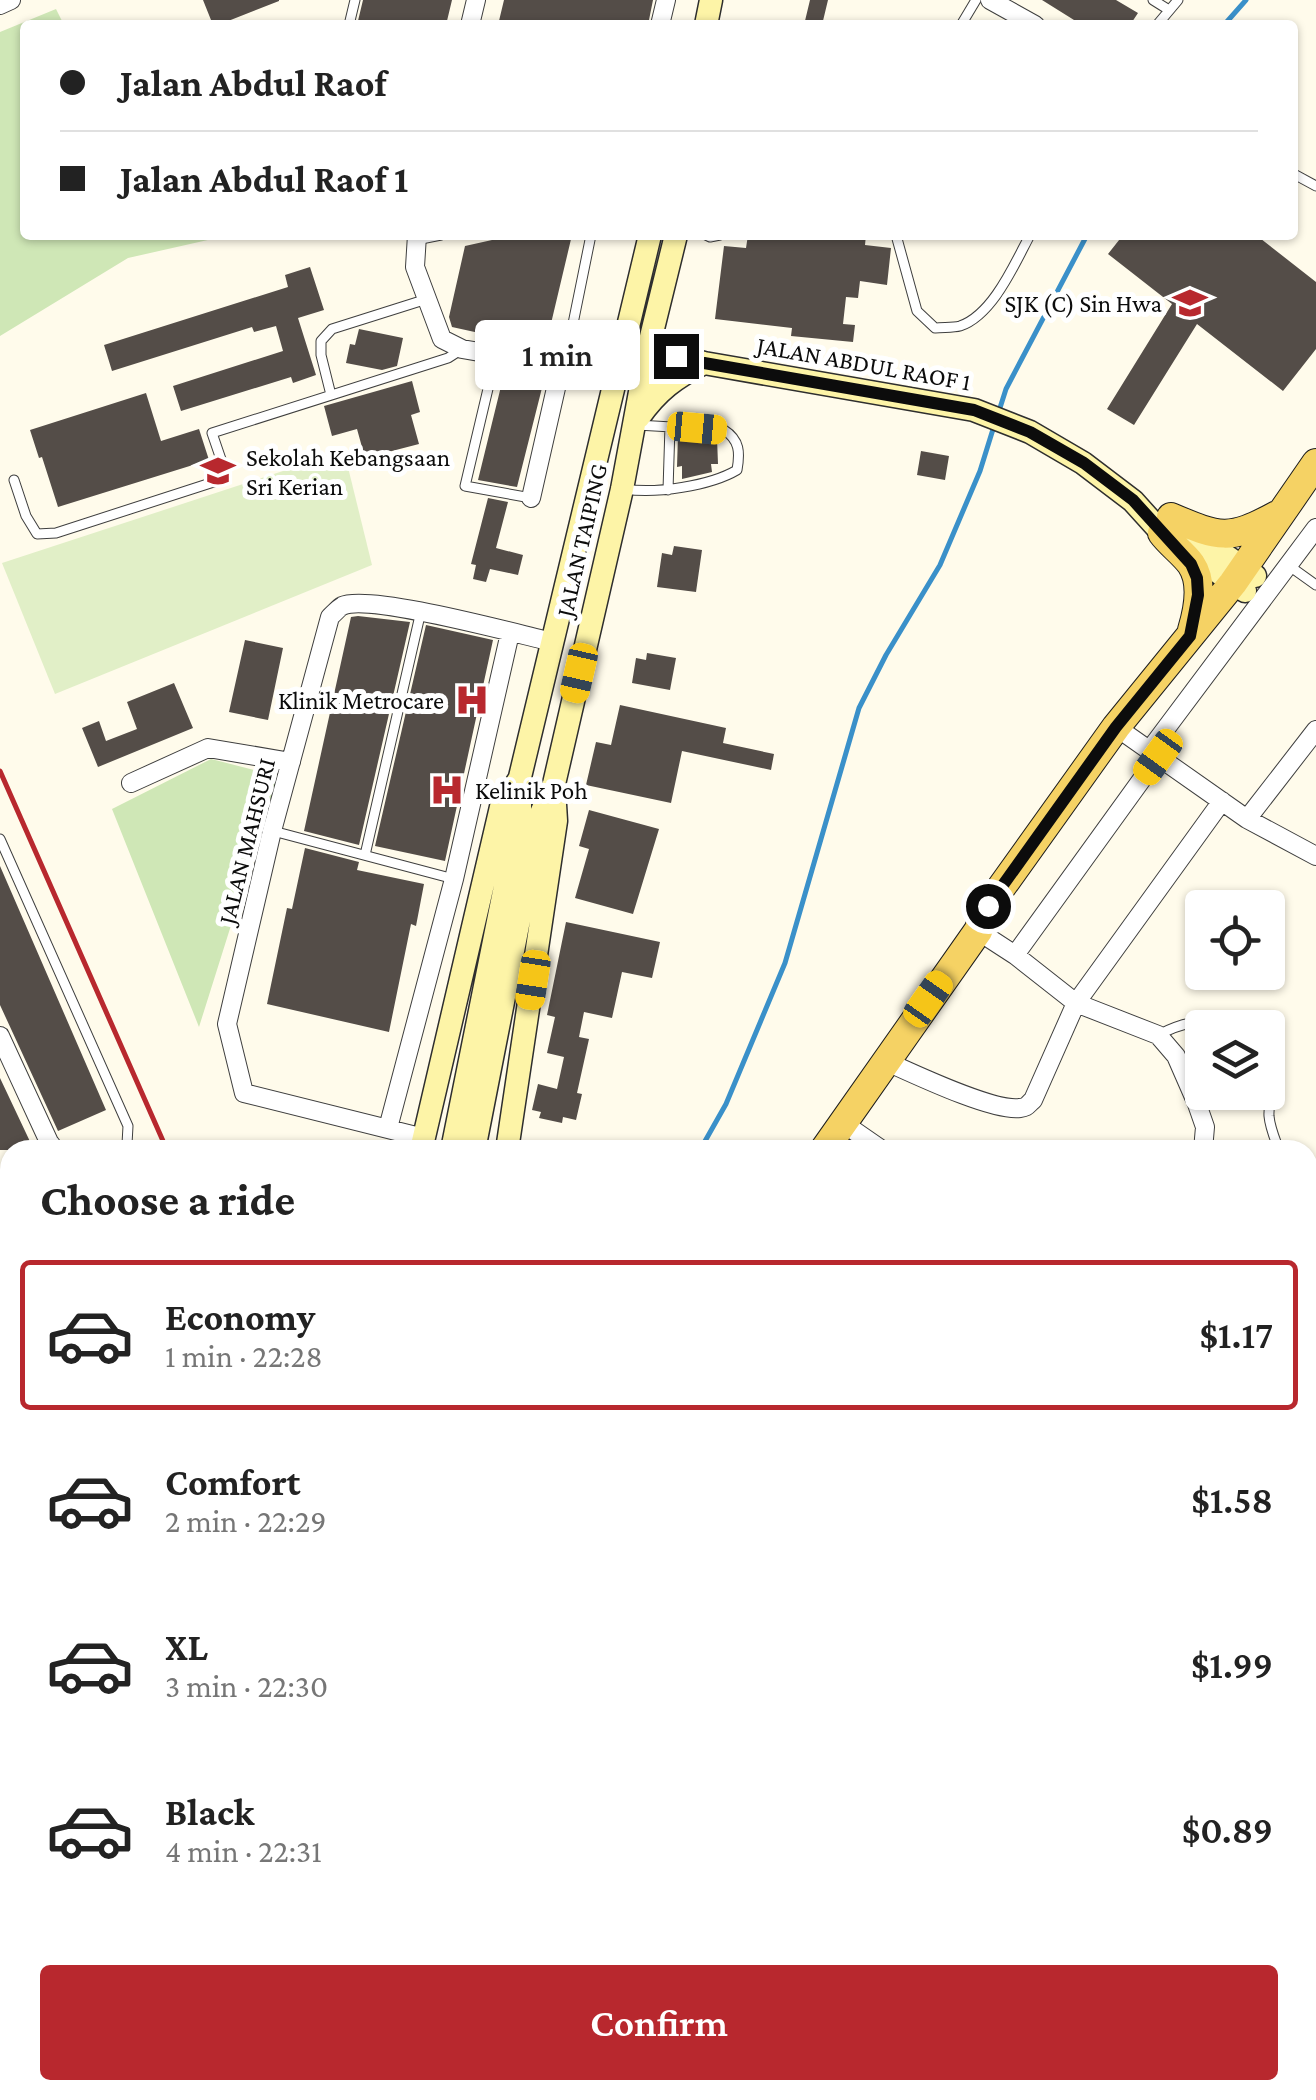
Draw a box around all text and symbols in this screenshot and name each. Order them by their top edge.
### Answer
text: Jalan Abdul Raof [120,62,387,104]
text: Jalan Abdul Raof 1 [120,158,408,200]
school or university icon: SJK (C) Sin Hwa [1171,284,1209,322]
place label: SJK (C) Sin Hwa [1004,290,1162,318]
callout: 1 min [476,321,641,391]
street label: JALAN ABDUL RAOF 1 [753,331,973,397]
route end [654,334,699,379]
text: 1 min [522,337,593,373]
car [666,410,728,446]
place label: Sekolah Kebangsaan Sri Kerian [246,444,450,500]
school or university icon: Sekolah Kebangsaan Sri Kerian [199,452,237,490]
street label: JALAN TAIPING [550,461,613,622]
car [558,640,600,706]
hospital icon: Klinik Metrocare [453,681,491,719]
place label: Klinik Metrocare [278,687,444,714]
car [1128,724,1188,790]
street label: JALAN MAHSURI [212,755,281,929]
hospital icon: Kelinik Poh [428,771,466,809]
place label: Kelinik Poh [475,777,588,804]
route start [966,884,1011,929]
map controls [1185,890,1285,1110]
button: locate [1185,890,1285,990]
car [513,948,553,1012]
car [899,966,957,1032]
button: layers [1185,1010,1285,1110]
text: Choose a ride [40,1175,295,1225]
icon: car [45,1290,135,1380]
text: Economy [165,1296,315,1338]
text: $1.17 [1199,1314,1273,1356]
text: 1 min · 22:28 [165,1338,323,1374]
icon: car [45,1455,135,1545]
text: Comfort [165,1461,301,1503]
text: $1.58 [1191,1479,1273,1521]
text: 2 min · 22:29 [165,1503,326,1539]
icon: car [45,1620,135,1710]
text: XL [165,1626,208,1668]
text: $1.99 [1191,1644,1273,1686]
text: 3 min · 22:30 [165,1668,328,1704]
icon: car [45,1785,135,1875]
text: Black [165,1791,254,1833]
text: $0.89 [1182,1809,1273,1851]
text: 4 min · 22:31 [165,1833,322,1869]
button: Confirm [40,1965,1278,2080]

